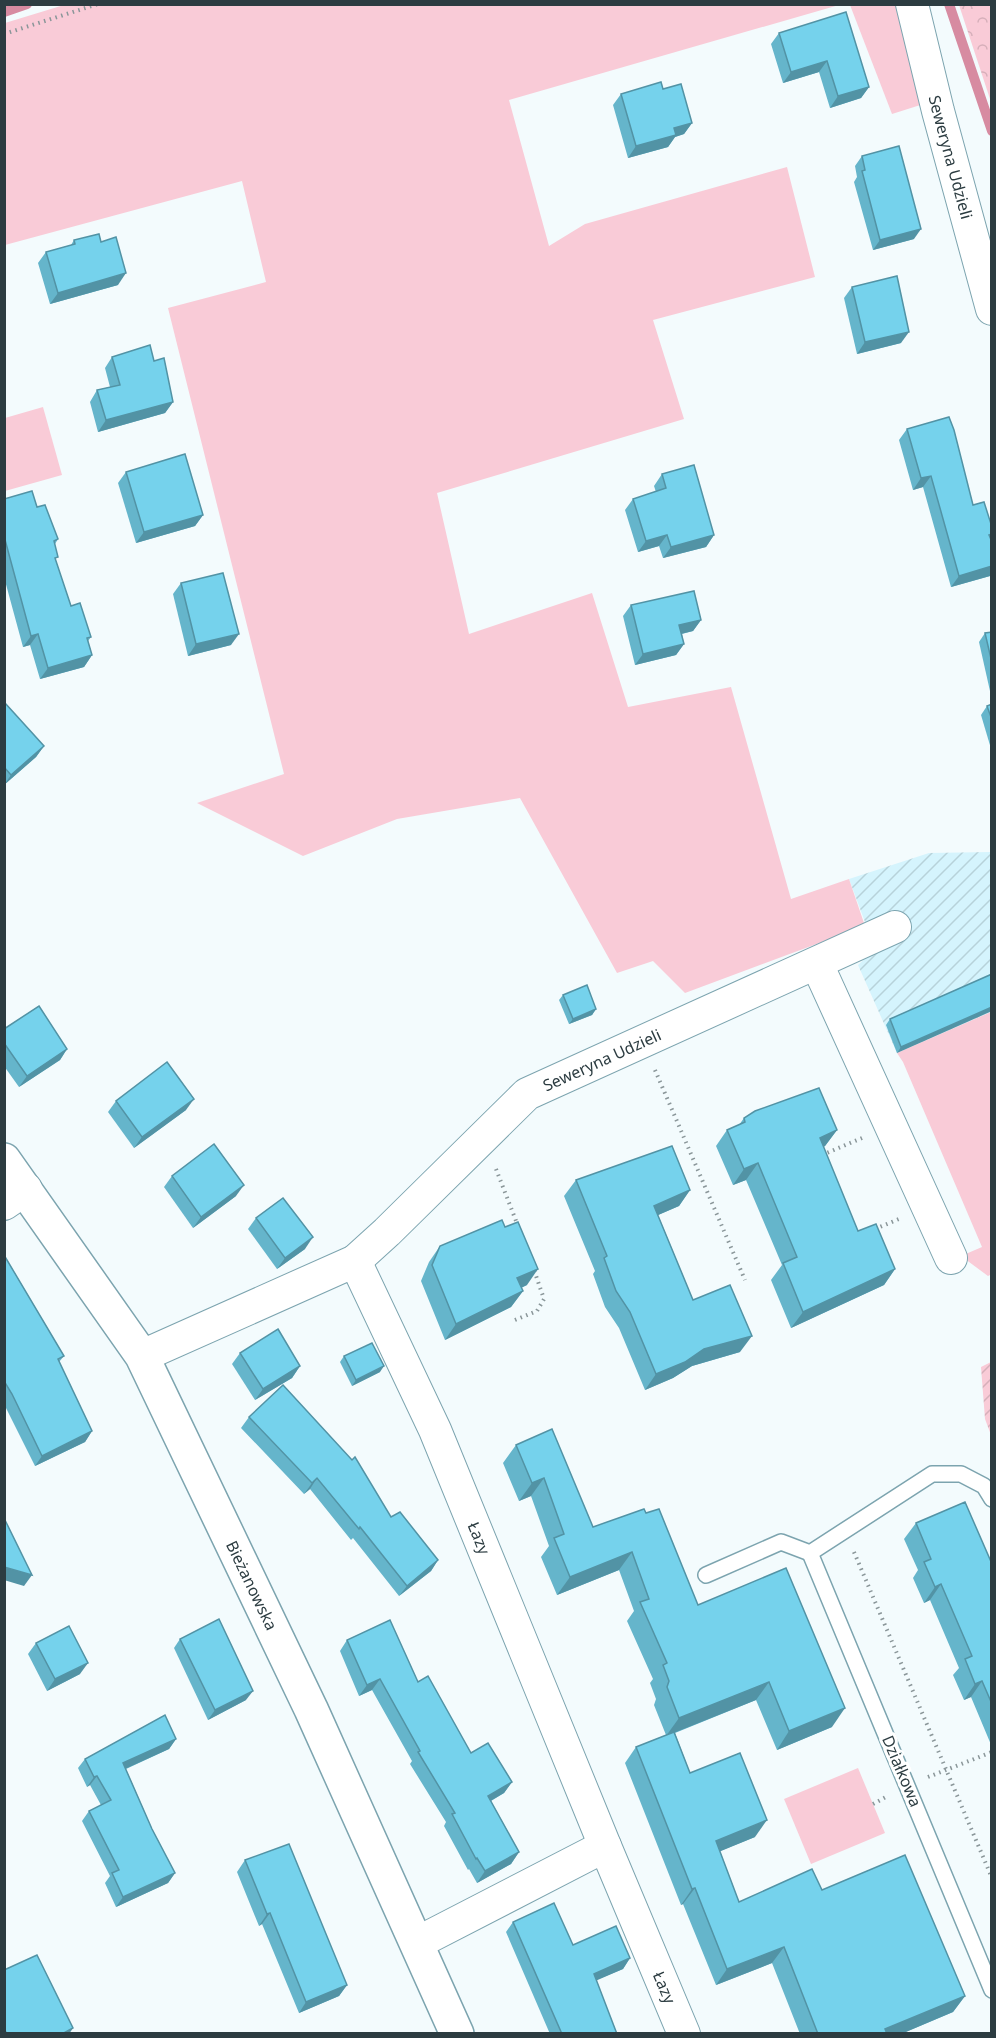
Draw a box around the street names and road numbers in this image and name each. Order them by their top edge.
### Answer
street label: Seweryna Udzieli [924,93,978,222]
street label: Seweryna Udzieli [539,1024,664,1096]
street label: Łazy [463,1519,496,1558]
street label: Bieżanowska [221,1537,283,1634]
street label: Działkowa [877,1732,927,1810]
street label: Łazy [648,1968,681,2008]

